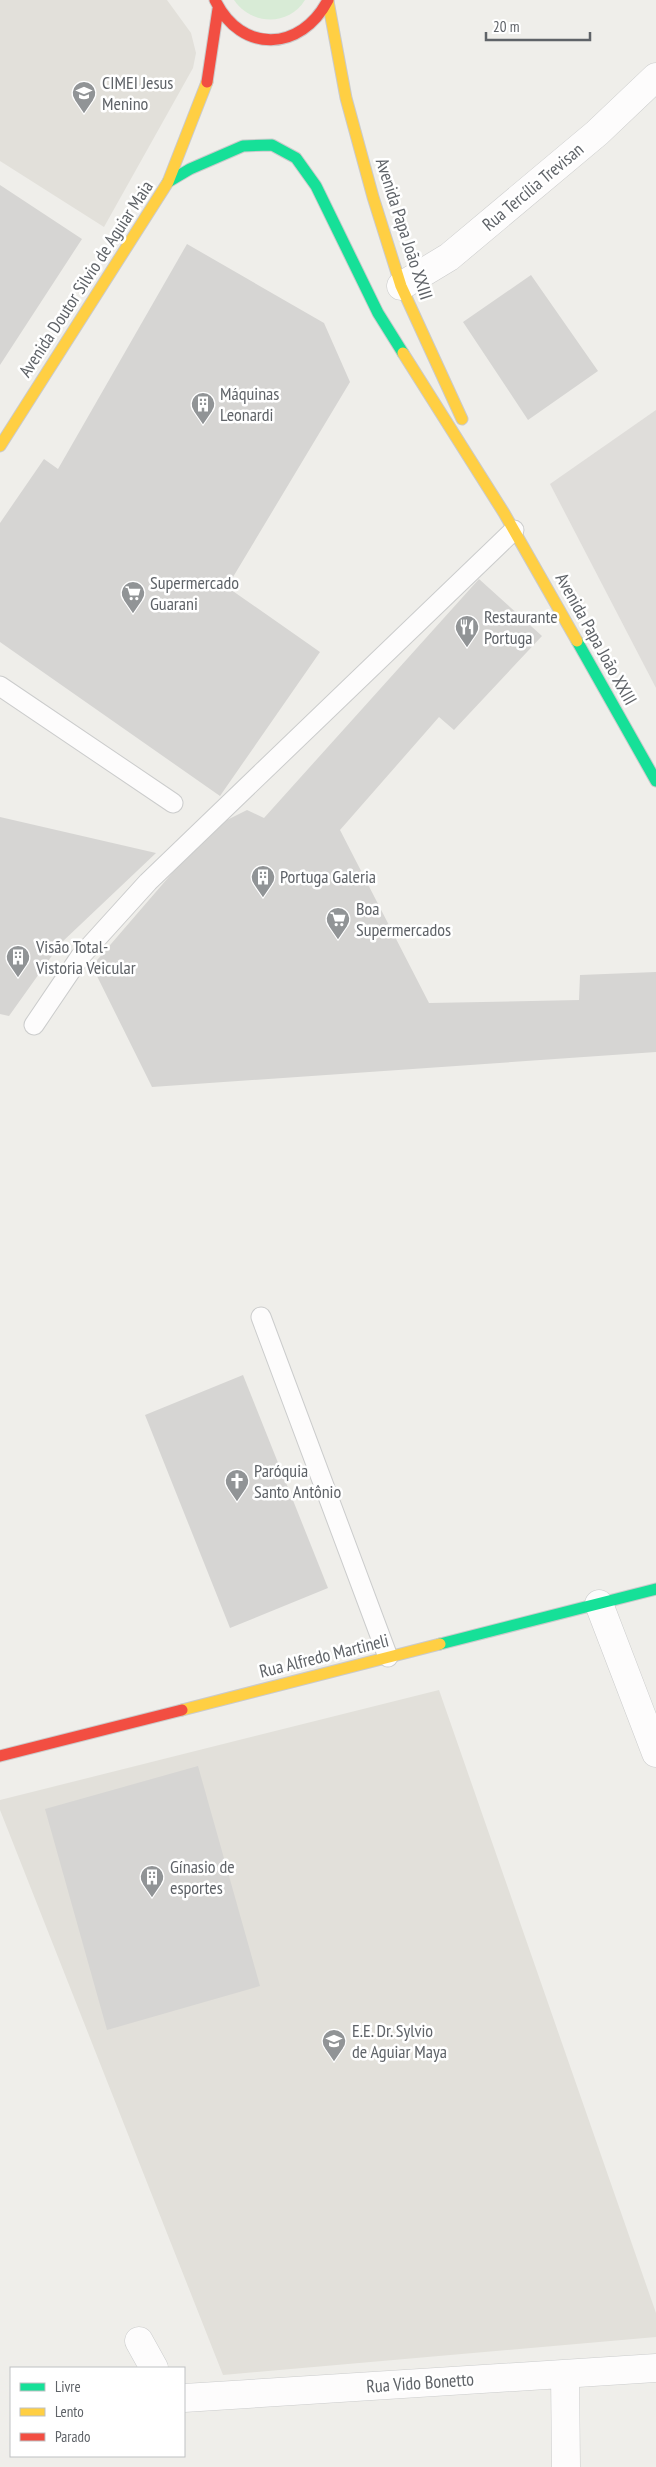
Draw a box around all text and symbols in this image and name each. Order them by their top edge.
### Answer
scale bar [486,10,590,42]
text: 20 m [493,17,519,36]
place label: CIMEI Jesus Menino [102,71,173,115]
school or university icon: CIMEI Jesus Menino [71,80,97,114]
street label: Rua Tercília Trevisan [477,138,588,236]
street label: Avenida Papa João XXIII [371,155,438,302]
street label: Avenida Doutor Silvio de Aguiar Maia [13,176,158,381]
place label: Máquinas Leonardi [220,382,279,426]
building icon: Máquinas Leonardi [190,391,216,425]
street label: Avenida Papa João XXIII [551,569,642,709]
place label: Supermercado Guarani [150,571,239,615]
supermarket icon: Supermercado Guarani [120,580,146,614]
place label: Restaurante Portuga [484,605,558,649]
restaurant icon: Restaurante Portuga [454,614,480,648]
building icon: Portuga Galeria [250,864,276,898]
place label: Portuga Galeria [280,865,376,888]
place label: Boa Supermercados [356,897,451,941]
supermarket icon: Boa Supermercados [325,906,351,940]
place label: Visão Total- Vistoria Veicular [35,935,136,979]
building icon: Visão Total- Vistoria Veicular [5,944,31,978]
place label: Paróquia Santo Antônio [254,1459,342,1503]
church icon: Paróquia Santo Antônio [224,1468,250,1502]
street label: Rua Alfredo Martineli [257,1628,391,1683]
place label: Gínasio de esportes [170,1855,235,1899]
building icon: Gínasio de esportes [139,1864,165,1898]
place label: E.E. Dr. Sylvio de Aguiar Maya [352,2019,447,2063]
school or university icon: E.E. Dr. Sylvio de Aguiar Maya [321,2028,347,2062]
legend [10,2367,185,2457]
street label: Rua Vido Bonetto [365,2367,475,2398]
text: Livre [55,2377,81,2396]
text: Lento [55,2402,84,2421]
text: Parado [55,2427,90,2446]

